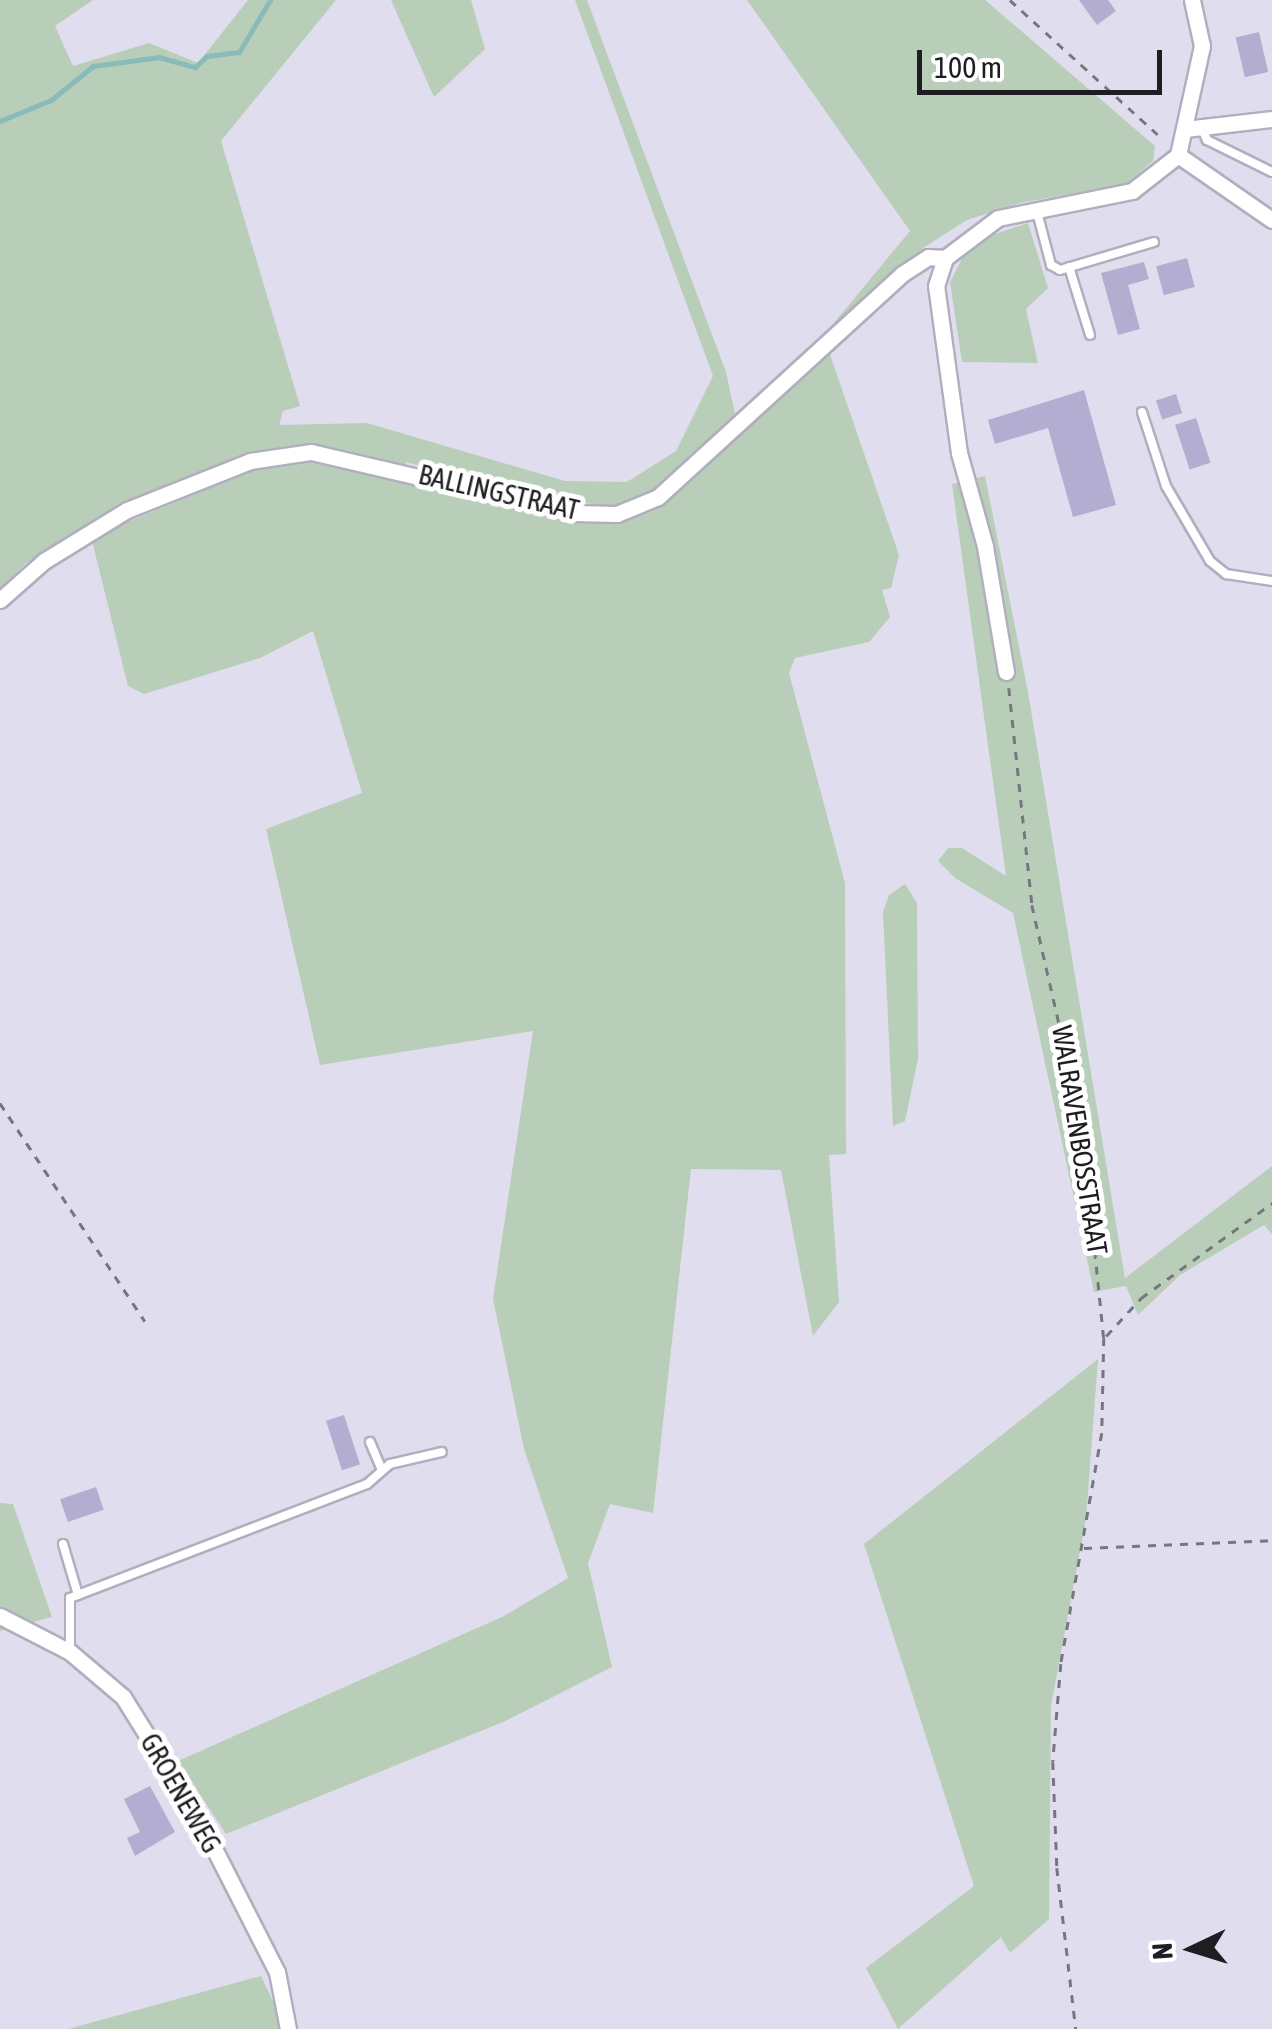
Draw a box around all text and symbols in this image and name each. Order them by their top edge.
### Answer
scale bar [922,30,1167,92]
text: 100 m [934,50,1002,84]
street label: BALLINGSTRAAT [415,457,583,527]
street label: WALRAVENBOSSTRAAT [1045,1023,1115,1257]
street label: GROENEWEG [133,1727,229,1859]
north arrow [1142,1899,1242,1999]
text: N [1146,1942,1179,1960]

